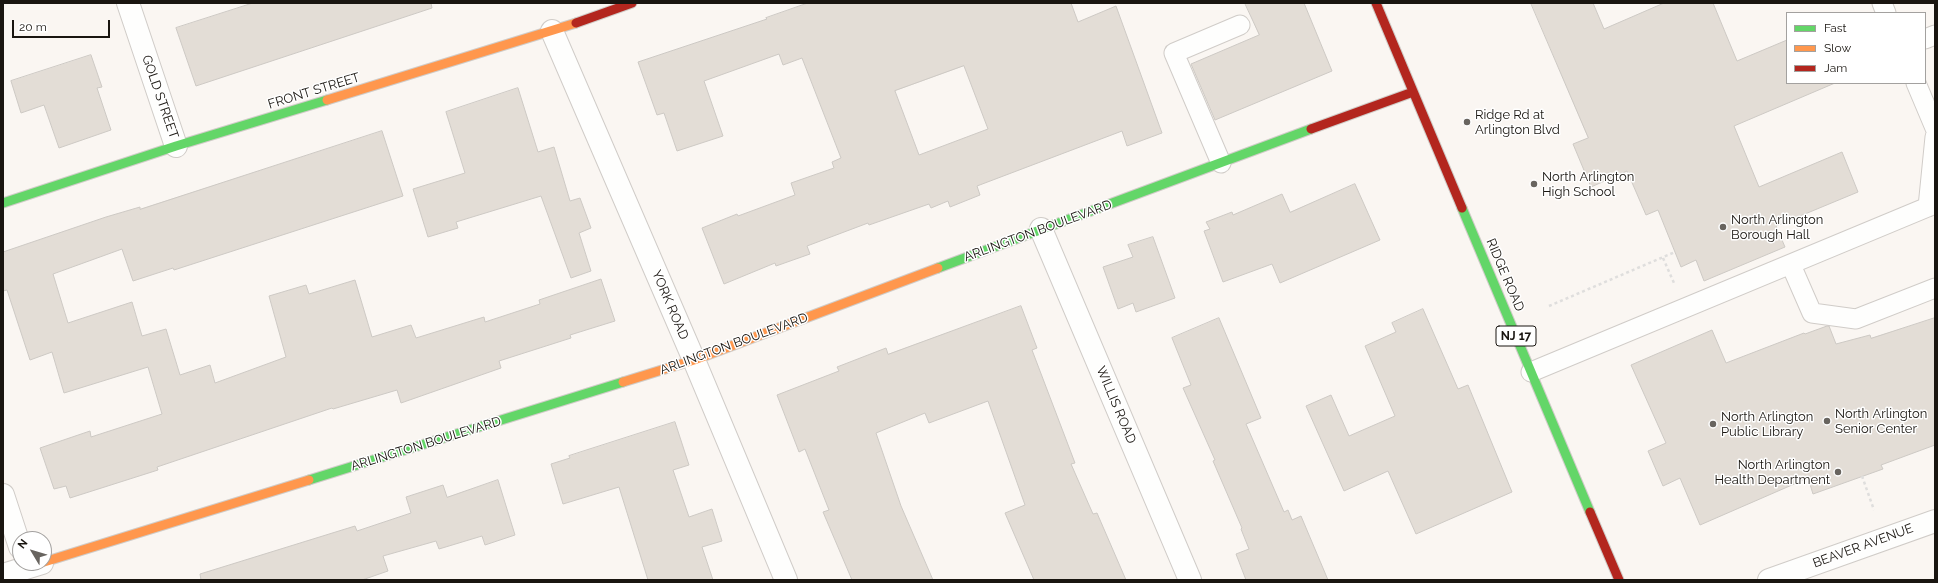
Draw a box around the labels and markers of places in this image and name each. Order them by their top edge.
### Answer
place label: Ridge Rd at Arlington Blvd [1475,107,1560,138]
marker: Ridge Rd at Arlington Blvd [1462,117,1472,127]
place label: North Arlington High School [1542,169,1634,200]
marker: North Arlington High School [1529,179,1539,189]
place label: North Arlington Borough Hall [1731,212,1823,243]
marker: North Arlington Borough Hall [1718,222,1728,232]
place label: North Arlington Senior Center [1835,406,1927,437]
place label: North Arlington Public Library [1721,409,1813,440]
marker: North Arlington Senior Center [1822,416,1832,426]
marker: North Arlington Public Library [1708,419,1718,429]
place label: North Arlington Health Department [1715,457,1830,488]
marker: North Arlington Health Department [1833,467,1843,477]

